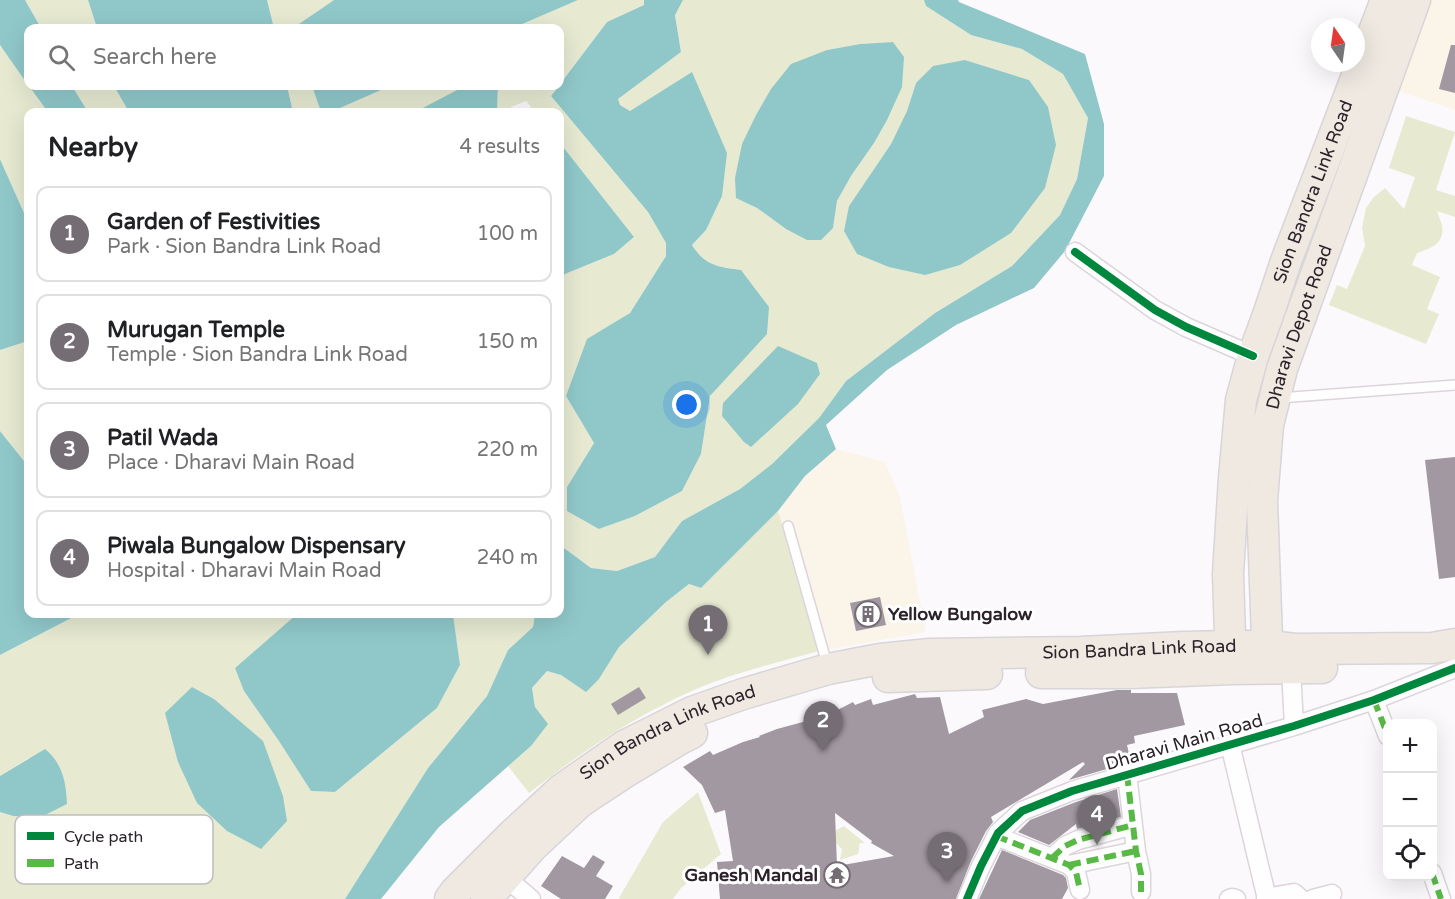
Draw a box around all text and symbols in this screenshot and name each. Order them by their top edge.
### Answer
north arrow [1311,18,1365,72]
search box [24,24,564,90]
icon: search [45,41,78,74]
text: Search here [93,44,217,70]
street label: Sion Bandra Link Road [1268,97,1358,286]
text: Nearby [48,132,138,163]
text: 4 results [460,135,540,159]
text: Garden of Festivities [107,209,320,235]
text: 1 [63,222,76,246]
text: 100 m [477,222,538,246]
text: Park · Sion Bandra Link Road [107,235,381,259]
street label: Dharavi Depot Road [1261,242,1337,412]
text: Murugan Temple [107,317,285,343]
text: 2 [63,330,76,354]
text: 150 m [477,330,538,354]
text: Temple · Sion Bandra Link Road [107,343,408,367]
your location [672,390,701,419]
text: Patil Wada [107,425,218,451]
text: 3 [63,438,76,462]
text: 220 m [477,438,538,462]
text: Place · Dharavi Main Road [107,451,355,475]
text: Piwala Bungalow Dispensary [107,533,406,559]
text: 4 [63,546,76,570]
text: 240 m [477,546,538,570]
text: Hospital · Dharavi Main Road [107,559,382,583]
building icon: Yellow Bungalow [853,599,883,629]
place label: Yellow Bungalow [888,603,1033,625]
pin: 1 [688,606,728,655]
street label: Sion Bandra Link Road [1042,635,1237,664]
street label: Sion Bandra Link Road [575,680,758,785]
pin: 2 [804,702,842,751]
street label: Dharavi Main Road [1103,709,1265,775]
map controls [1383,719,1437,881]
button: + [1383,719,1437,773]
button: − [1383,773,1437,827]
pin: 4 [1078,796,1116,845]
legend [15,815,213,884]
text: Cycle path [64,827,143,847]
button: locate [1383,827,1437,881]
pin: 3 [928,832,966,882]
text: Path [64,854,99,874]
temple icon: Ganesh Mandal [822,860,852,890]
place label: Ganesh Mandal [684,864,818,886]

